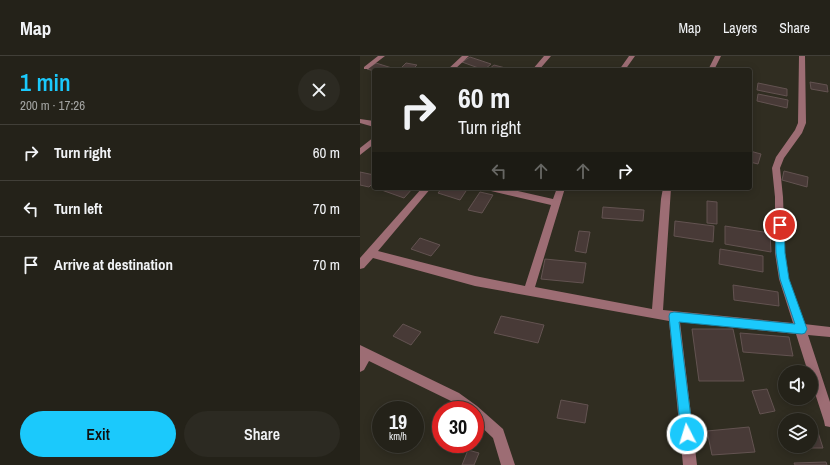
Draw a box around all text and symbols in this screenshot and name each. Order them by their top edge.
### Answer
text: Map [20,15,51,41]
text: Map [679,19,701,37]
text: Layers [723,19,757,37]
text: Share [779,19,810,37]
text: 1 min [20,66,71,98]
button: close [298,69,340,111]
text: 60 m [458,79,510,117]
icon: right [392,84,444,136]
text: 200 m · 17:26 [20,97,85,114]
text: Turn right [458,115,521,140]
icon: right [20,142,42,164]
text: Turn right [54,142,111,163]
text: 60 m [313,142,340,163]
icon: left [488,160,510,182]
icon: ahead [530,160,552,182]
icon: ahead [572,160,594,182]
icon: right [614,160,636,182]
icon: left [20,198,42,220]
text: Turn left [54,198,102,219]
text: 70 m [313,198,340,219]
pin [763,208,797,242]
icon: arrive [769,214,791,236]
icon: arrive [20,254,42,276]
text: Arrive at destination [54,254,173,275]
text: 70 m [313,254,340,275]
map controls [778,365,818,453]
button: sound [778,365,818,405]
speed limit sign: 30 [432,401,484,453]
text: 19 [389,408,407,435]
button: Exit [20,411,176,457]
button: Share [184,411,340,457]
position arrow [666,413,708,455]
button: layers [778,413,818,453]
text: km/h [389,430,407,443]

